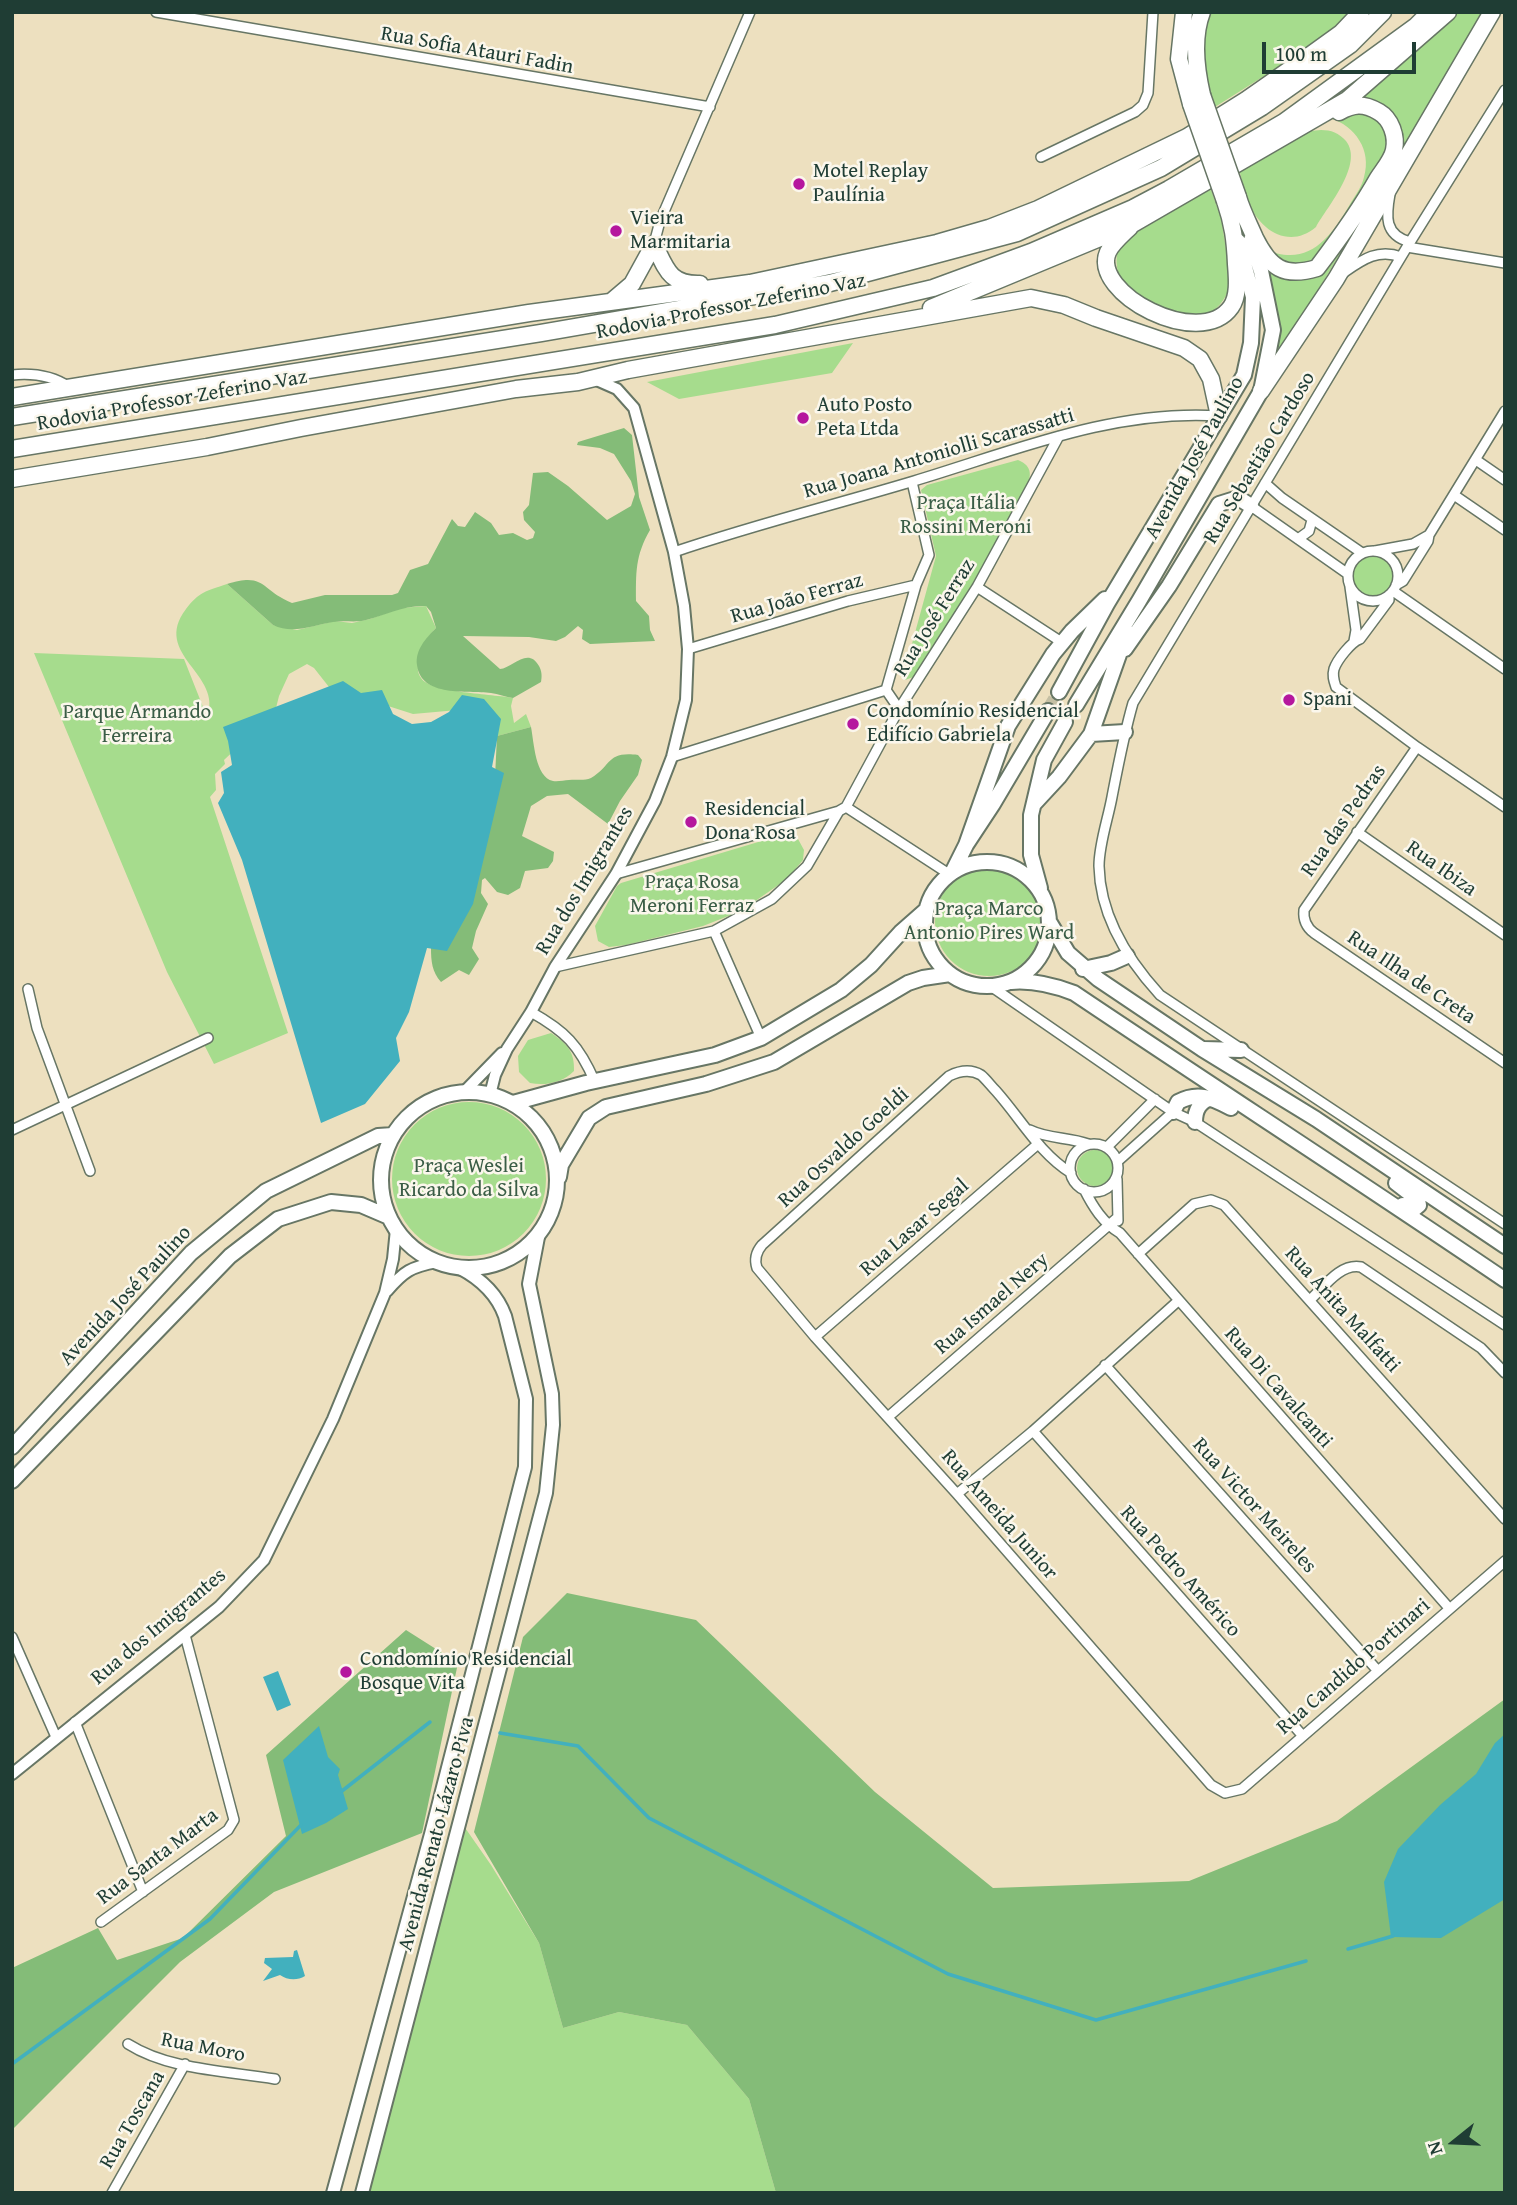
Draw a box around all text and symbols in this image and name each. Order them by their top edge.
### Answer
street label: Rua Sofia Atauri Fadin [379,22,575,80]
scale bar [1265,28,1419,72]
text: 100 m [1275,38,1327,69]
place label: Motel Replay Paulínia [813,159,928,209]
marker: Motel Replay Paulínia [791,176,807,192]
place label: Vieira Marmitaria [630,206,731,256]
marker: Vieira Marmitaria [608,223,624,239]
street label: Rodovia Professor Zeferino Vaz [594,269,868,345]
street label: Rodovia Professor Zeferino Vaz [35,365,309,437]
street label: Rua Sebastião Cardoso [1199,367,1321,549]
street label: Avenida José Paulino [1140,372,1250,544]
place label: Auto Posto Peta Ltda [817,393,912,443]
street label: Rua Joana Antoniolli Scarassatti [801,403,1077,505]
marker: Auto Posto Peta Ltda [795,410,811,426]
park label: Praça Itália Rossini Meroni [900,491,1032,541]
street label: Rua José Ferraz [889,555,981,681]
street label: Rua João Ferraz [728,568,866,630]
place label: Spani [1303,687,1352,713]
marker: Spani [1281,692,1297,708]
place label: Condomínio Residencial Edifício Gabriela [867,699,1079,749]
park label: Parque Armando Ferreira [63,700,211,750]
marker: Condomínio Residencial Edifício Gabriela [845,716,861,732]
street label: Rua das Pedras [1296,760,1392,882]
place label: Residencial Dona Rosa [705,797,805,847]
street label: Rua dos Imigrantes [531,802,639,960]
marker: Residencial Dona Rosa [683,814,699,830]
street label: Rua Ibiza [1401,836,1481,902]
park label: Praça Rosa Meroni Ferraz [630,870,754,920]
park label: Praça Marco Antonio Pires Ward [904,897,1074,947]
street label: Rua Ilha de Creta [1342,926,1480,1030]
street label: Rua Osvaldo Goeldi [773,1083,915,1213]
park label: Praça Weslei Ricardo da Silva [399,1154,539,1204]
street label: Rua Lasar Segal [855,1174,975,1282]
street label: Avenida José Paulino [55,1221,197,1371]
street label: Rua Anita Malfatti [1279,1242,1405,1378]
street label: Rua Ismael Nery [930,1248,1054,1360]
street label: Rua Di Cavalcanti [1218,1322,1338,1454]
street label: Rua Victor Meireles [1187,1433,1321,1579]
street label: Rua Ameida Junior [936,1445,1062,1585]
street label: Rua Pedro Américo [1114,1501,1246,1643]
street label: Rua dos Imigrantes [86,1563,232,1691]
street label: Rua Candido Portinari [1272,1594,1436,1740]
place label: Condomínio Residencial Bosque Vita [360,1647,572,1697]
marker: Condomínio Residencial Bosque Vita [338,1664,354,1680]
street label: Avenida Renato Lázaro Piva [394,1714,480,1954]
street label: Rua Santa Marta [92,1803,224,1911]
street label: Rua Moro [159,2028,247,2068]
street label: Rua Toscana [95,2067,171,2173]
north arrow [1419,2107,1489,2177]
text: N [1419,2138,1449,2159]

